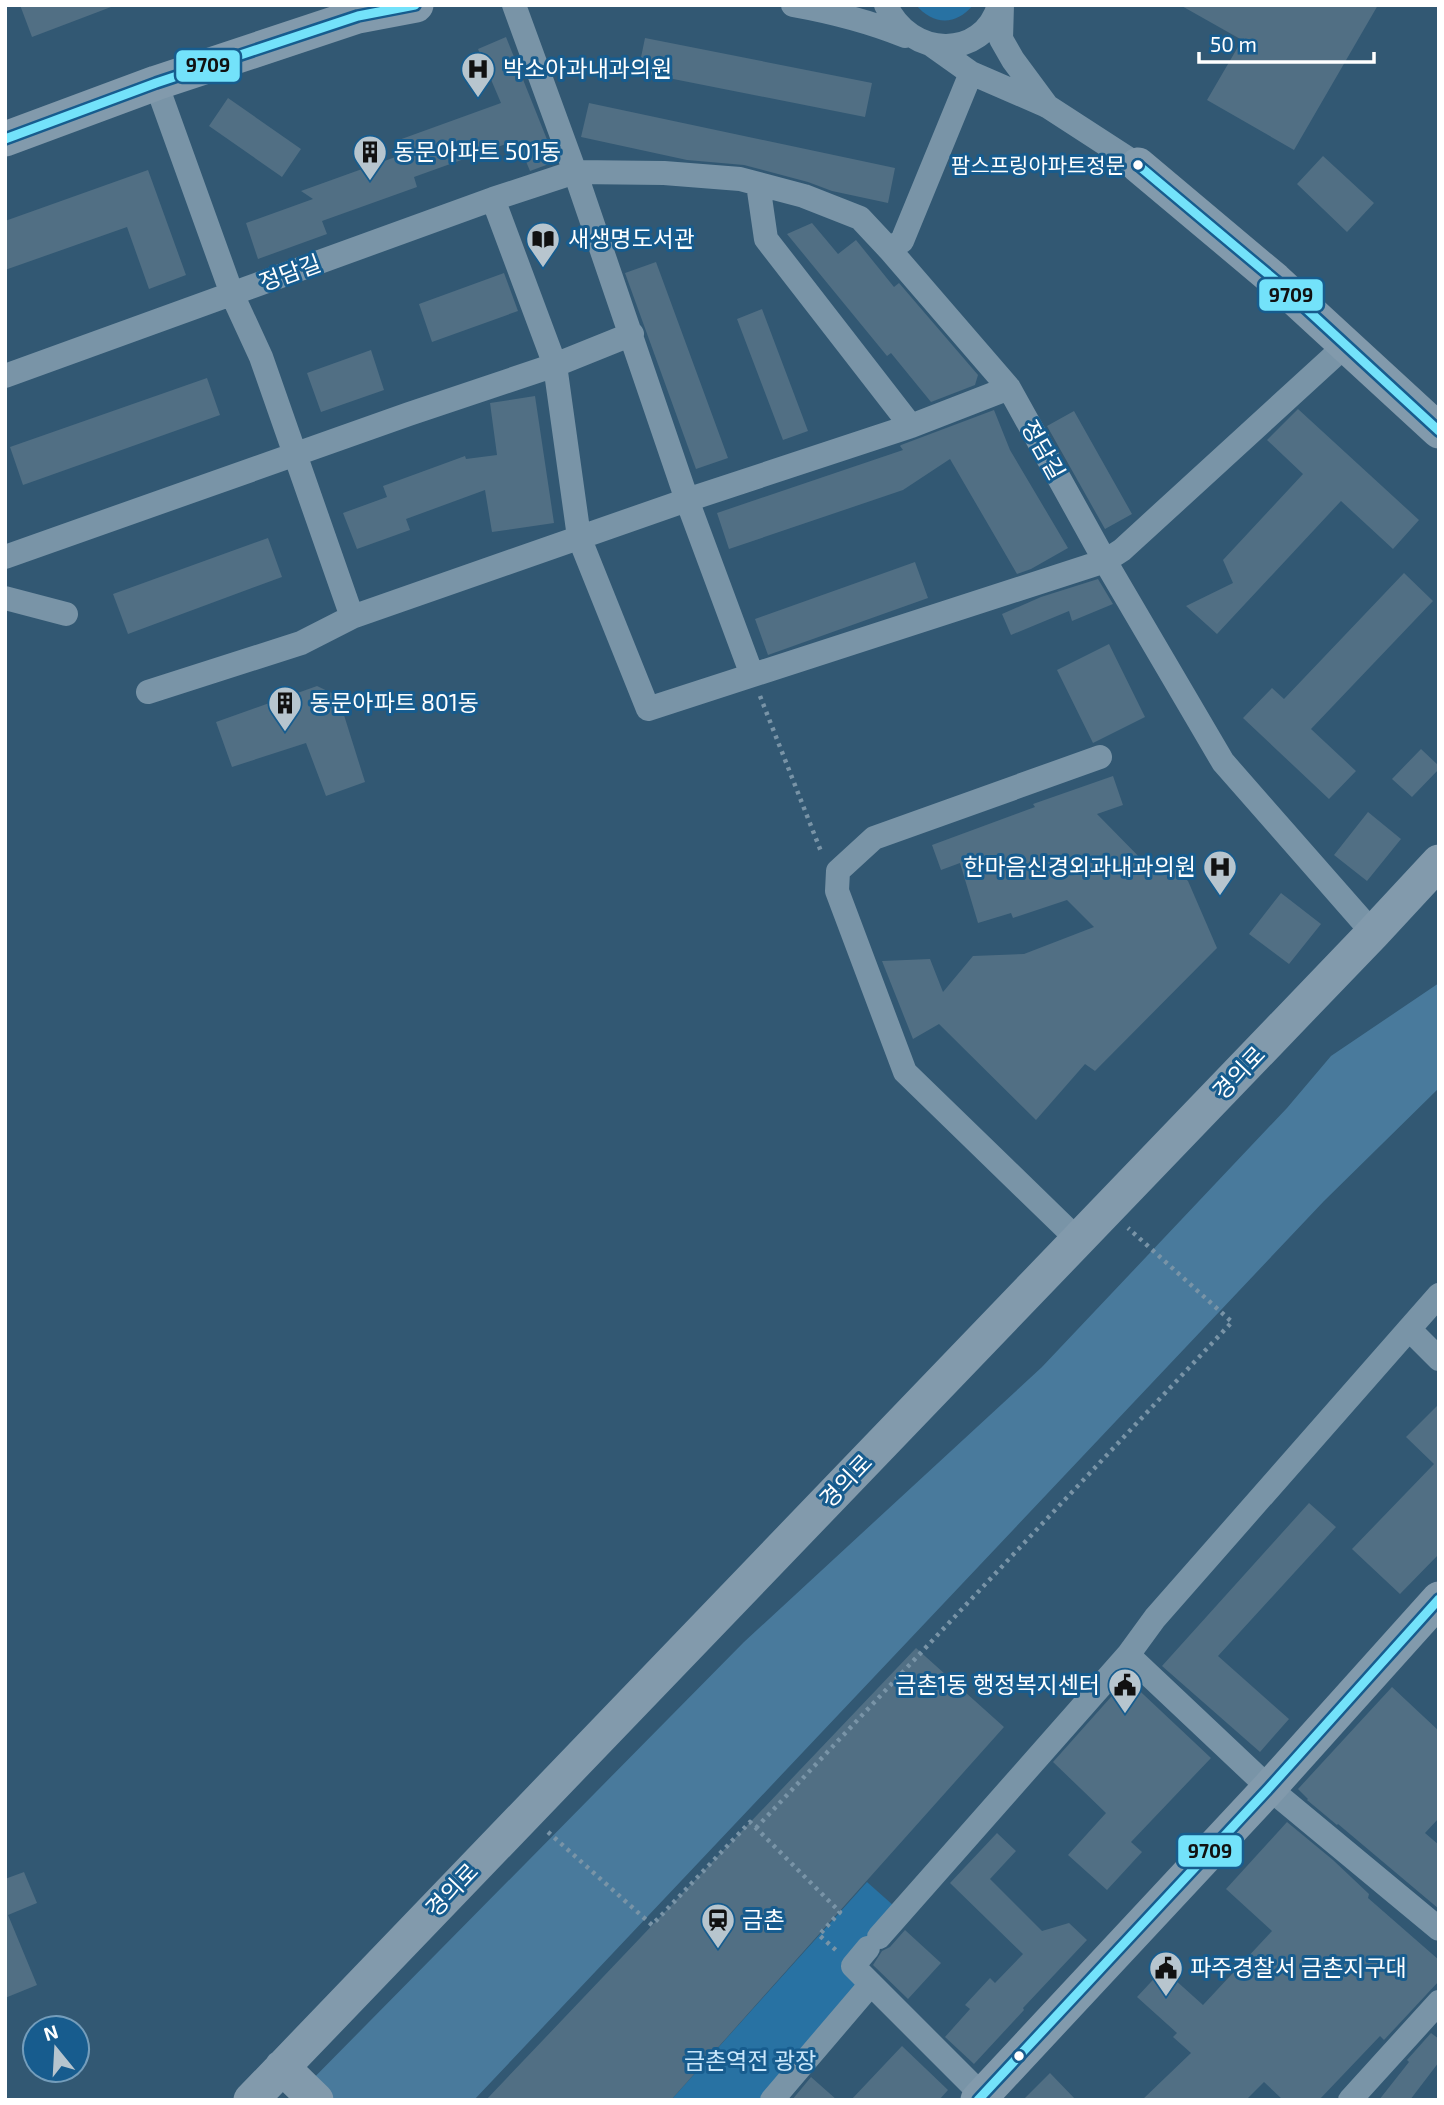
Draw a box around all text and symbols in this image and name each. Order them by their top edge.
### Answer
scale bar [1199,21,1374,65]
text: 50 m [1210,31,1257,56]
line badge: 9709 [175,49,241,83]
hospital icon: 박소아과내과의원 [459,50,497,99]
text: 9709 [186,53,230,76]
place label: 박소아과내과의원 [503,54,672,82]
building icon: 동문아파트 501동 [351,133,389,182]
place label: 동문아파트 501동 [394,137,561,165]
place label: 팜스프링아파트정문 [951,152,1125,177]
marker: 팜스프링아파트정문 [1131,158,1145,172]
library icon: 새생명도서관 [524,220,562,269]
place label: 새생명도서관 [568,224,695,252]
street label: 정담길 [255,248,324,296]
line badge: 9709 [1258,278,1324,312]
text: 9709 [1269,283,1313,306]
street label: 정담길 [1016,415,1072,484]
building icon: 동문아파트 801동 [266,684,304,733]
place label: 동문아파트 801동 [310,688,479,716]
hospital icon: 한마음신경외과내과의원 [1201,848,1239,897]
place label: 한마음신경외과내과의원 [963,852,1196,880]
street label: 경의로 [1206,1040,1270,1105]
street label: 경의로 [813,1448,877,1513]
public building icon: 금촌1동 행정복지센터 [1106,1666,1144,1715]
place label: 금촌1동 행정복지센터 [895,1670,1100,1698]
line badge: 9709 [1177,1834,1243,1868]
text: 9709 [1188,1839,1232,1862]
street label: 경의로 [419,1857,483,1922]
station icon: 금촌 [699,1901,737,1950]
place label: 금촌 [742,1905,784,1933]
public building icon: 파주경찰서 금촌지구대 [1147,1949,1185,1998]
place label: 파주경찰서 금촌지구대 [1190,1953,1407,1981]
north arrow [21,2014,91,2084]
text: N [41,2019,61,2045]
park label: 금촌역전 광장 [684,2046,816,2074]
unlabelled marker [1012,2049,1026,2063]

